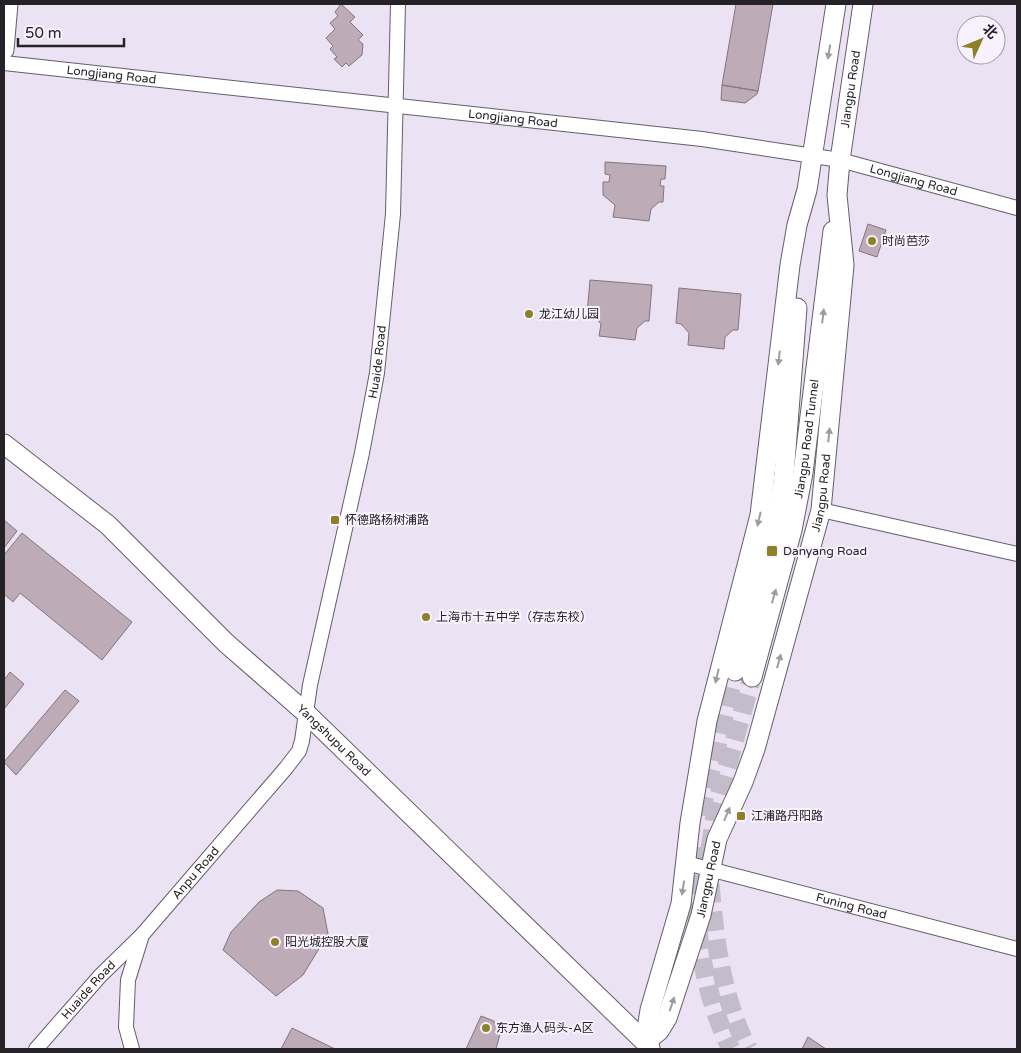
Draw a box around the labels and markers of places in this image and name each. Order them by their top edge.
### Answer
place label: 时尚芭莎 [882,234,930,248]
marker: 时尚芭莎 [866,235,878,247]
place label: 龙江幼儿园 [539,307,599,321]
marker: 龙江幼儿园 [523,308,535,320]
place label: 怀德路杨树浦路 [345,513,429,527]
marker: 怀德路杨树浦路 [329,514,341,526]
marker: Danyang Road [765,544,779,558]
place label: Danyang Road [783,544,867,558]
place label: 上海市十五中学（存志东校） [436,610,592,624]
marker: 上海市十五中学（存志东校） [420,611,432,623]
place label: 江浦路丹阳路 [751,809,823,823]
marker: 江浦路丹阳路 [735,810,747,822]
place label: 阳光城控股大厦 [285,935,369,949]
marker: 阳光城控股大厦 [269,936,281,948]
place label: 东方渔人码头-A区 [496,1021,594,1035]
marker: 东方渔人码头-A区 [480,1022,492,1034]

